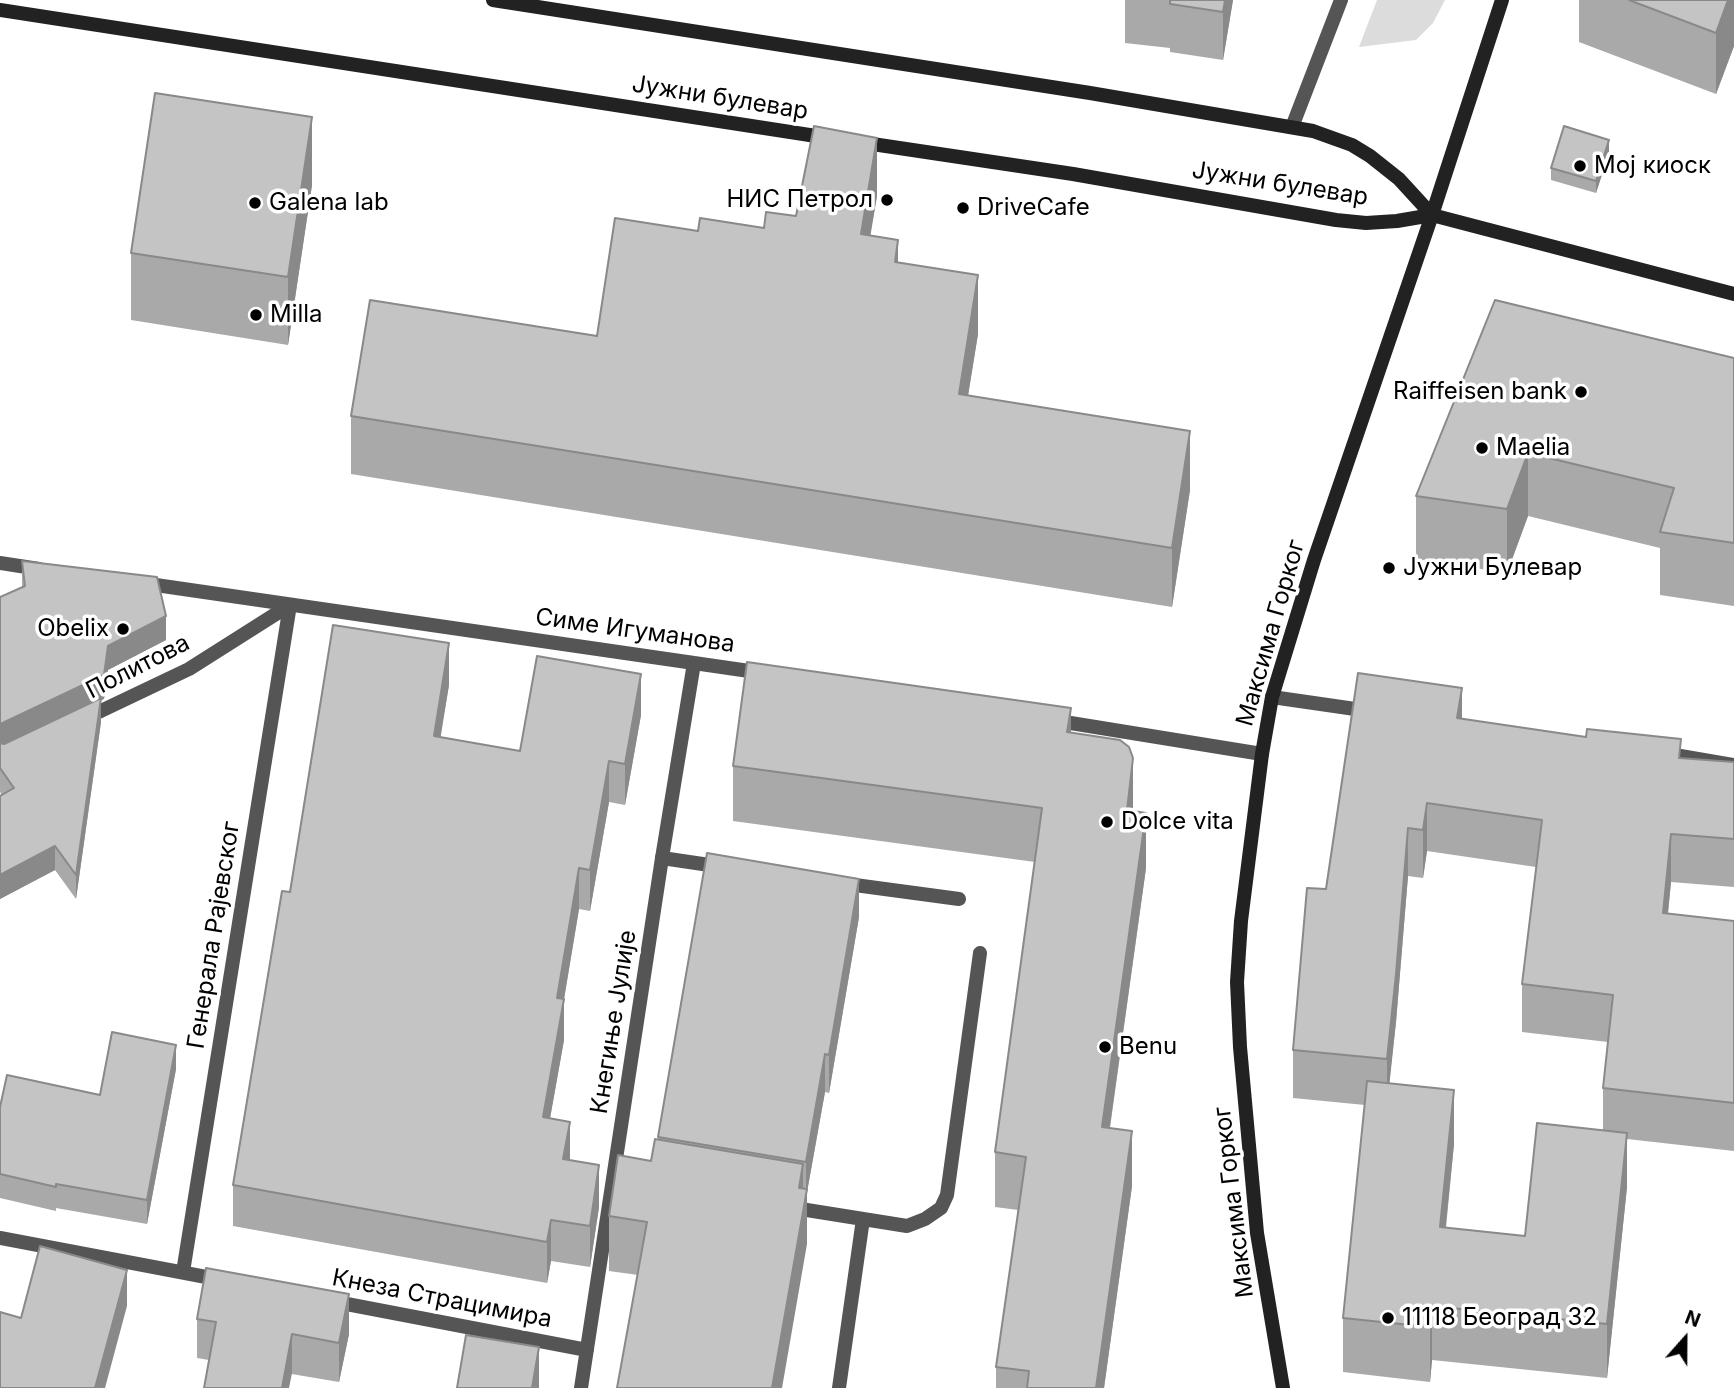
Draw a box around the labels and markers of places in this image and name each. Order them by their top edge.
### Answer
place label: Мој киоск [1594,152,1711,180]
marker: Мој киоск [1572,158,1588,174]
place label: НИС Петрол [727,186,873,214]
place label: Galena lab [269,189,389,217]
marker: НИС Петрол [879,192,895,208]
place label: DriveCafe [977,194,1090,222]
marker: Galena lab [247,195,263,211]
marker: DriveCafe [955,200,971,216]
place label: Milla [270,301,323,329]
marker: Milla [248,307,264,323]
place label: Raiffeisen bank [1393,378,1567,406]
marker: Raiffeisen bank [1573,384,1589,400]
place label: Maelia [1496,434,1570,462]
marker: Maelia [1474,440,1490,456]
place label: Јужни Булевар [1403,554,1582,582]
marker: Јужни Булевар [1381,560,1397,576]
place label: Obelix [37,615,109,643]
marker: Obelix [115,621,131,637]
place label: Dolce vita [1121,808,1234,836]
marker: Dolce vita [1099,814,1115,830]
place label: Benu [1119,1033,1177,1061]
marker: Benu [1097,1039,1113,1055]
place label: 11118 Београд 32 [1402,1304,1597,1332]
marker: 11118 Београд 32 [1380,1310,1396,1326]

